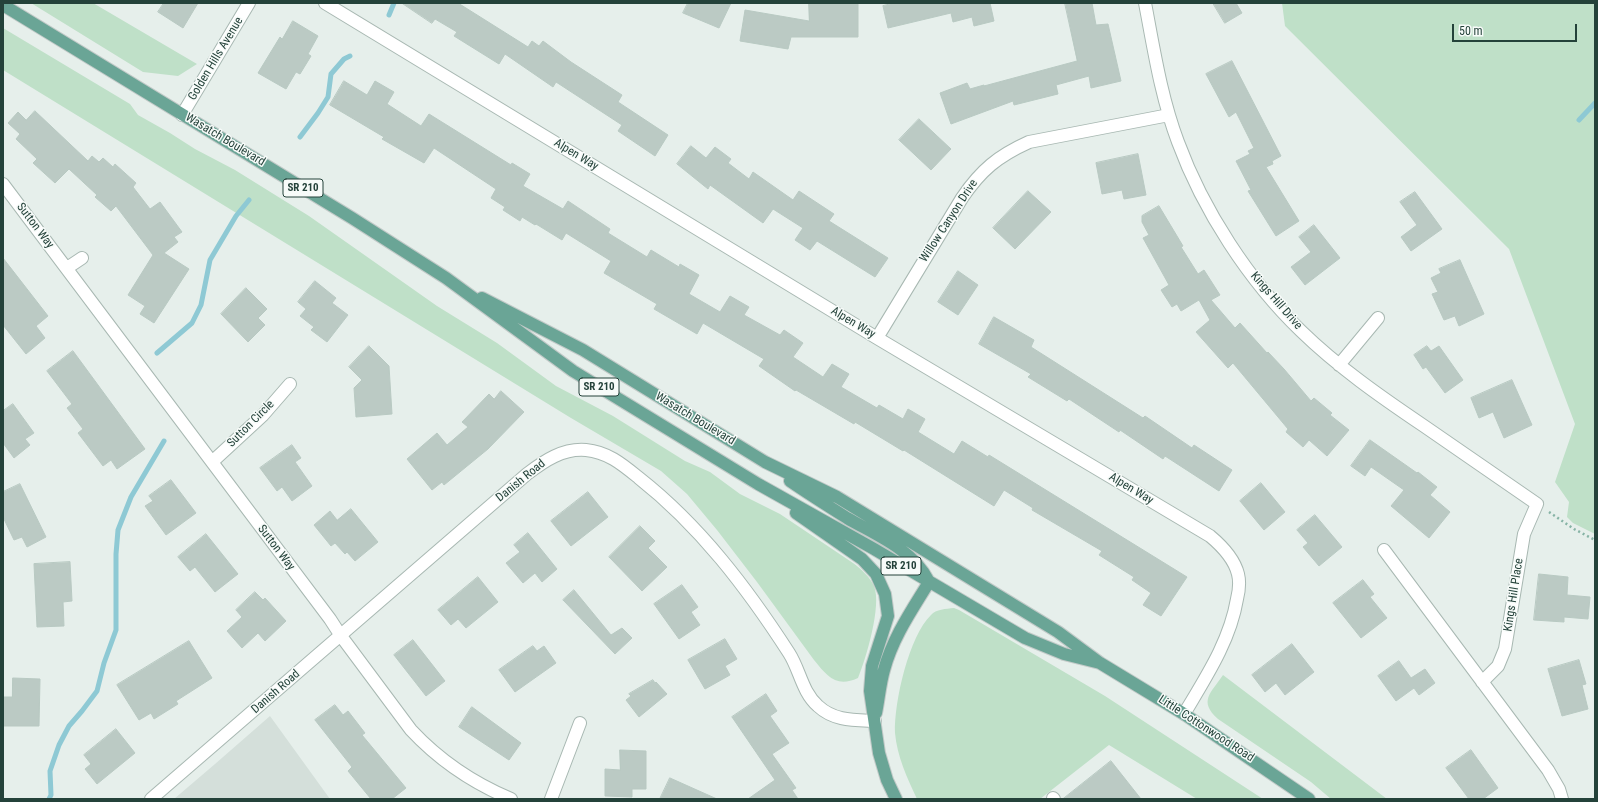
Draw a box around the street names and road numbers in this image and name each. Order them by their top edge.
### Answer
street label: Golden Hills Avenue [185,15,247,103]
street label: Wasatch Boulevard [182,111,268,169]
street label: Alpen Way [551,136,601,174]
street label: Willow Canyon Drive [917,177,981,265]
road number: SR 210 [283,179,323,197]
street label: Sutton Way [13,200,57,252]
street label: Kings Hill Drive [1247,269,1305,333]
street label: Alpen Way [828,304,878,342]
road number: SR 210 [579,378,619,396]
street label: Wasatch Boulevard [652,390,738,448]
street label: Sutton Circle [224,397,278,451]
street label: Danish Road [493,457,549,505]
street label: Alpen Way [1106,470,1156,508]
street label: Sutton Way [254,522,298,574]
road number: SR 210 [881,557,921,575]
street label: Kings Hill Place [1501,557,1527,633]
street label: Danish Road [249,667,303,717]
street label: Little Cottonwood Road [1156,693,1256,765]

